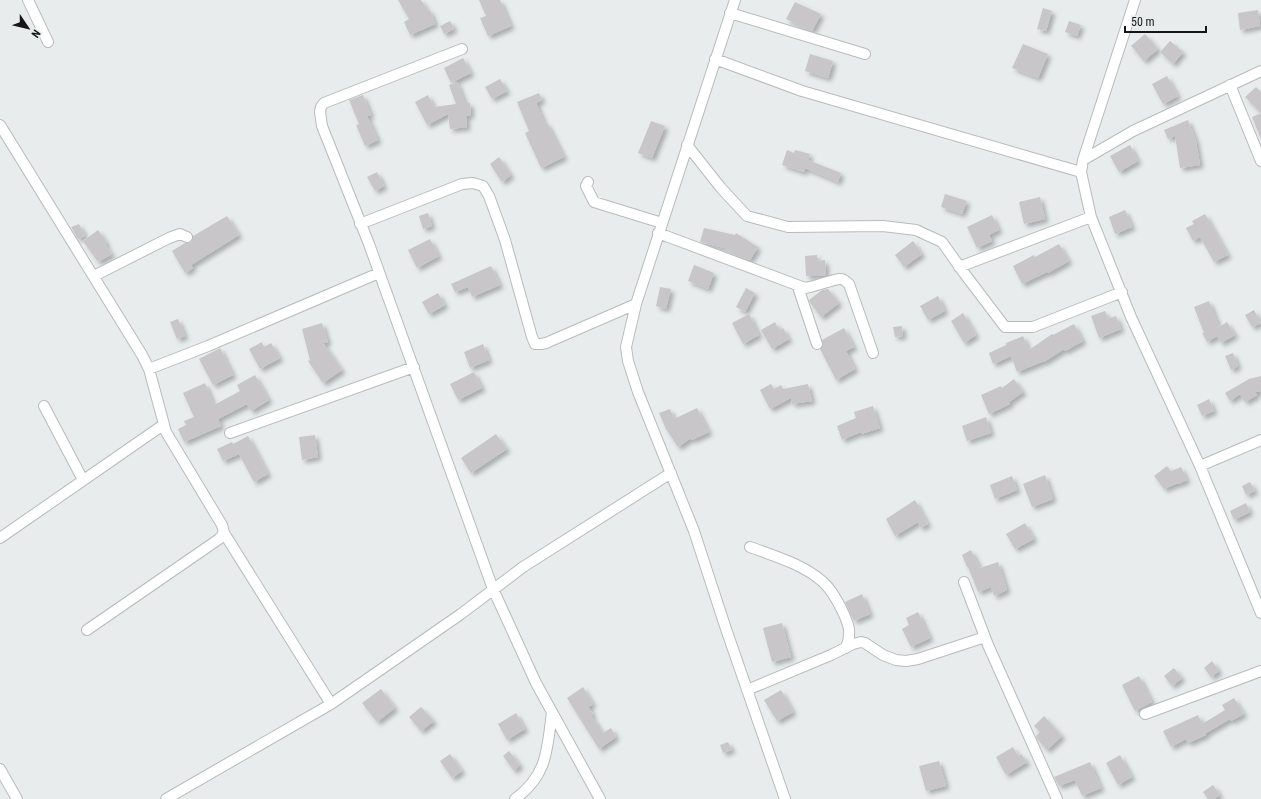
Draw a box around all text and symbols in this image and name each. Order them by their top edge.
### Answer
north arrow [8,8,48,48]
scale bar [1125,8,1206,34]
text: 50 m [1131,15,1155,29]
text: N [28,27,43,40]

